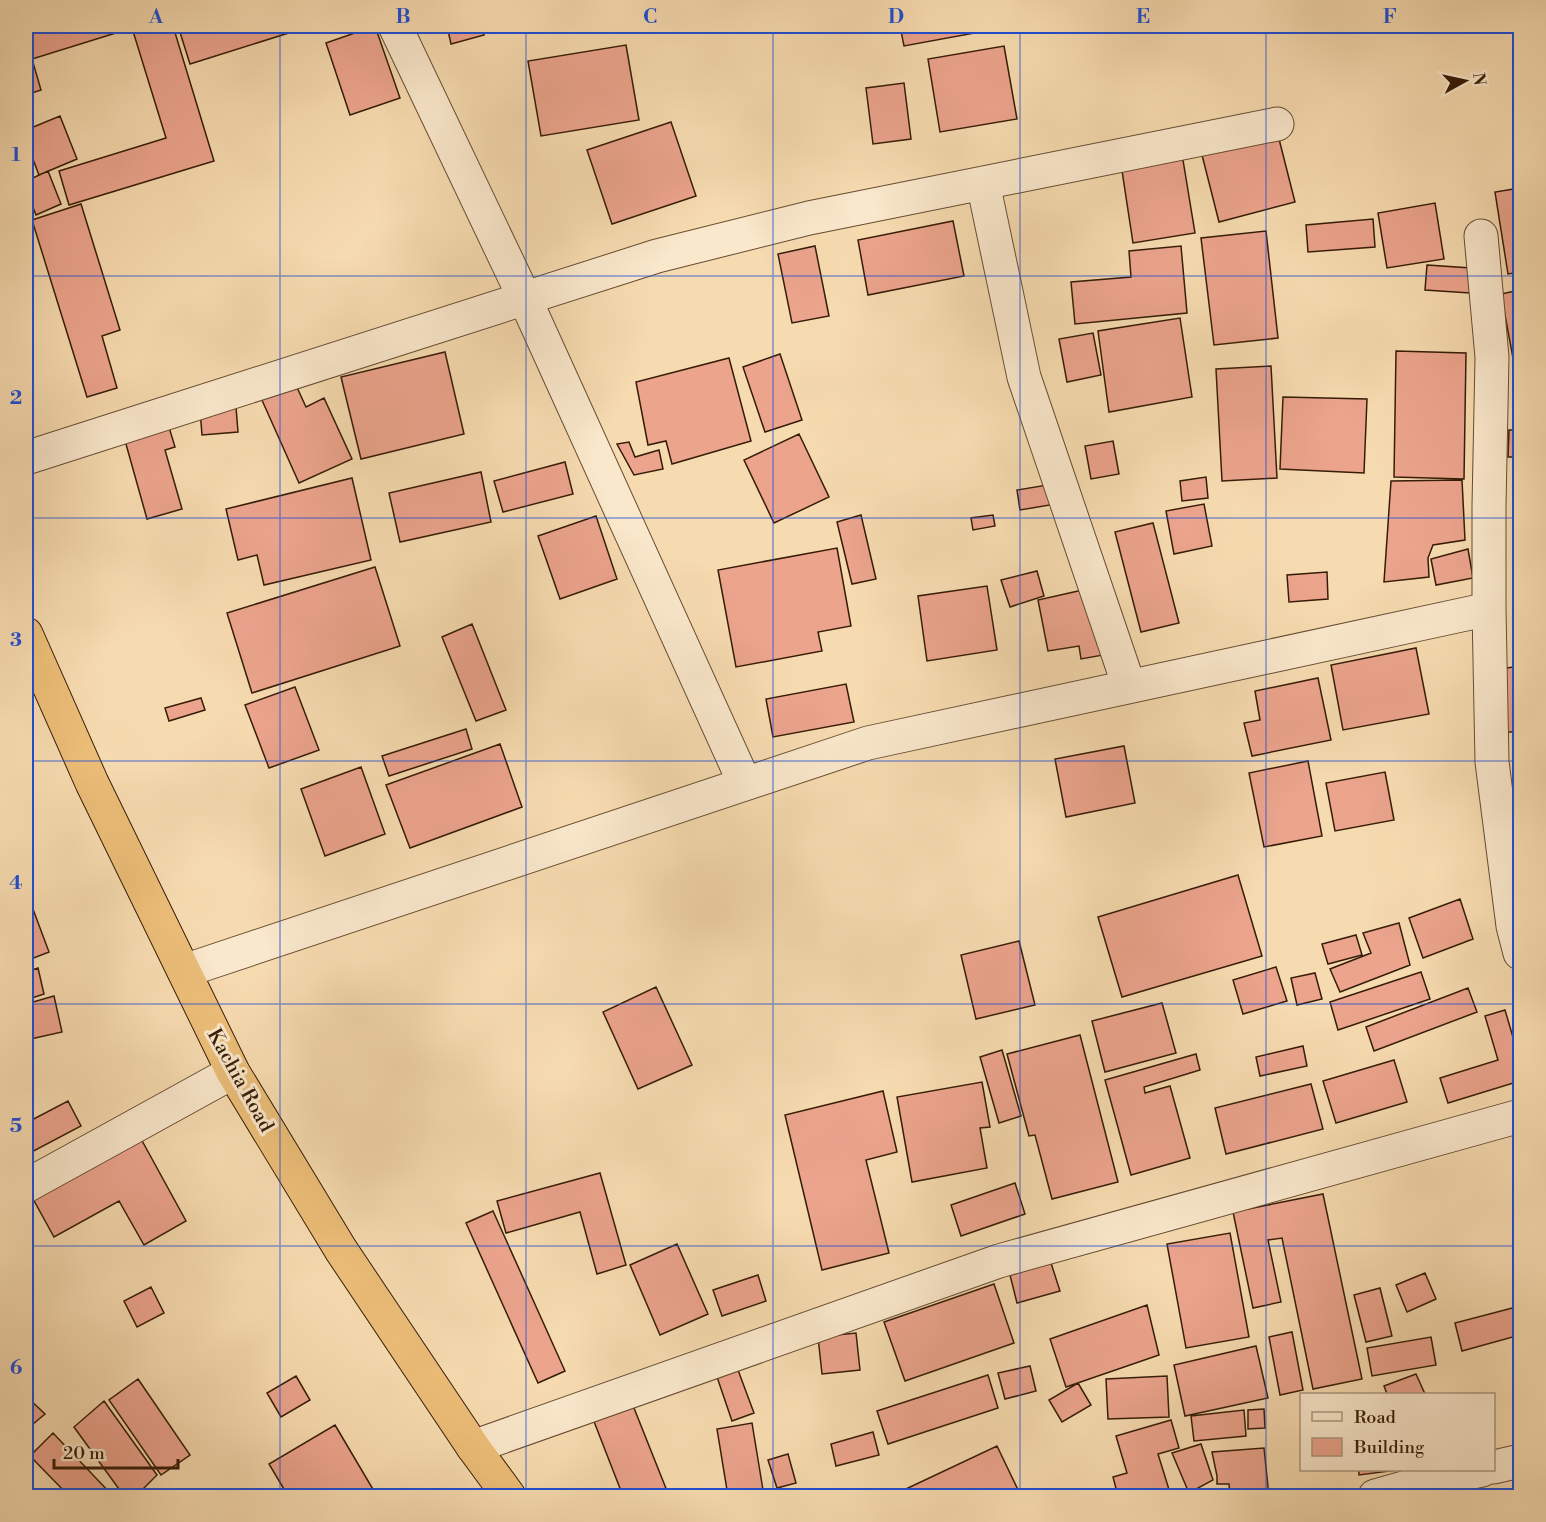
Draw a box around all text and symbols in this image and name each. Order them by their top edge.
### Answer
text: A [148,5,164,30]
text: B [395,5,411,30]
text: C [643,5,657,30]
text: D [888,5,904,30]
text: E [1136,5,1150,30]
text: F [1383,5,1397,30]
north arrow [1435,51,1495,111]
text: N [1468,71,1490,87]
text: 1 [11,143,21,168]
text: 2 [10,386,22,411]
text: 3 [10,628,22,653]
text: 4 [9,871,23,896]
street label: Kachia Road [201,1025,279,1137]
text: 5 [10,1114,22,1139]
text: 6 [10,1356,23,1381]
legend [1300,1393,1495,1471]
text: Road [1354,1406,1397,1429]
scale bar [54,1432,178,1470]
text: Building [1353,1436,1425,1459]
text: 20 m [63,1442,105,1465]

